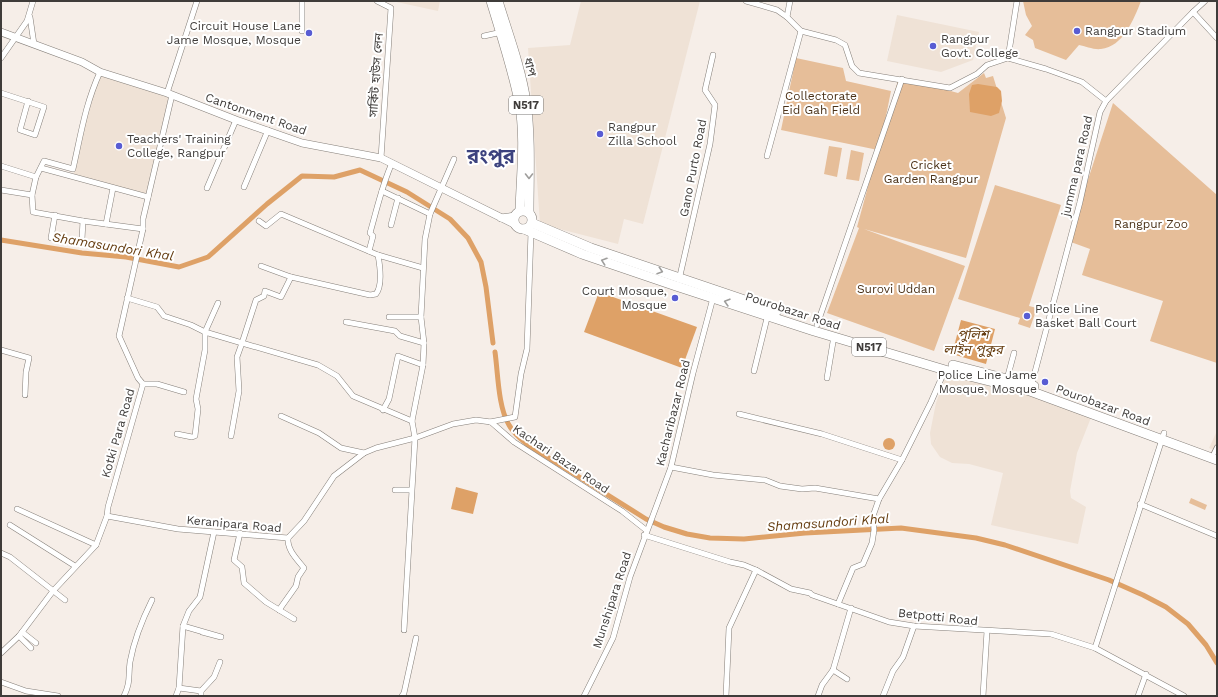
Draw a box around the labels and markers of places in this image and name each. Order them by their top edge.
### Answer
place label: Circuit House Lane Jame Mosque, Mosque [167,19,301,47]
place label: Rangpur Stadium [1085,24,1186,38]
marker: Rangpur Stadium [1072,26,1082,36]
marker: Circuit House Lane Jame Mosque, Mosque [304,28,314,38]
place label: Rangpur Govt. College [941,32,1019,60]
marker: Rangpur Govt. College [928,41,938,51]
place label: Rangpur Zilla School [608,120,677,148]
marker: Rangpur Zilla School [595,129,605,139]
place label: Teachers' Training College, Rangpur [127,132,231,160]
marker: Teachers' Training College, Rangpur [114,141,124,151]
place label: Court Mosque, Mosque [582,284,667,312]
marker: Court Mosque, Mosque [670,293,680,303]
place label: Police Line Basket Ball Court [1035,302,1136,330]
marker: Police Line Basket Ball Court [1022,311,1032,321]
place label: Police Line Jame Mosque, Mosque [938,368,1037,396]
marker: Police Line Jame Mosque, Mosque [1040,377,1050,387]

